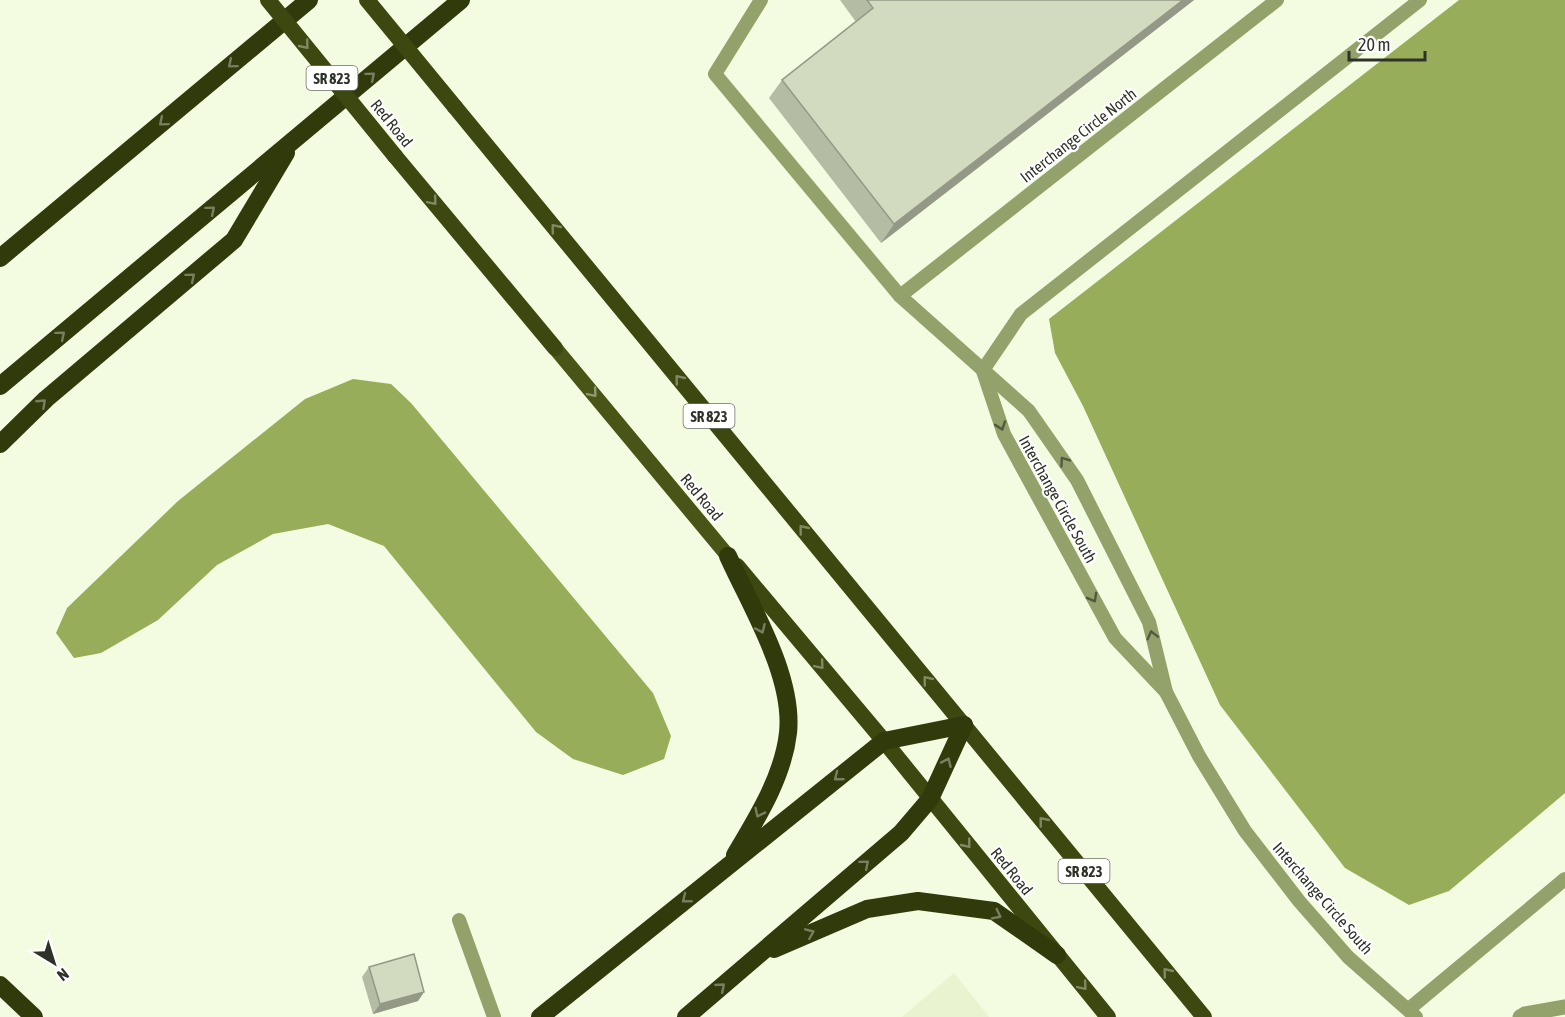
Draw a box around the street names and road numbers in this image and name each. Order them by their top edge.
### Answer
road number: SR 823 [306,66,358,90]
street label: Interchange Circle North [1016,84,1140,187]
street label: Red Road [368,96,416,150]
road number: SR 823 [684,404,734,428]
street label: Interchange Circle South [1015,432,1100,566]
street label: Red Road [677,470,727,524]
street label: Interchange Circle South [1269,838,1377,958]
street label: Red Road [988,844,1036,898]
road number: SR 823 [1058,859,1110,883]

